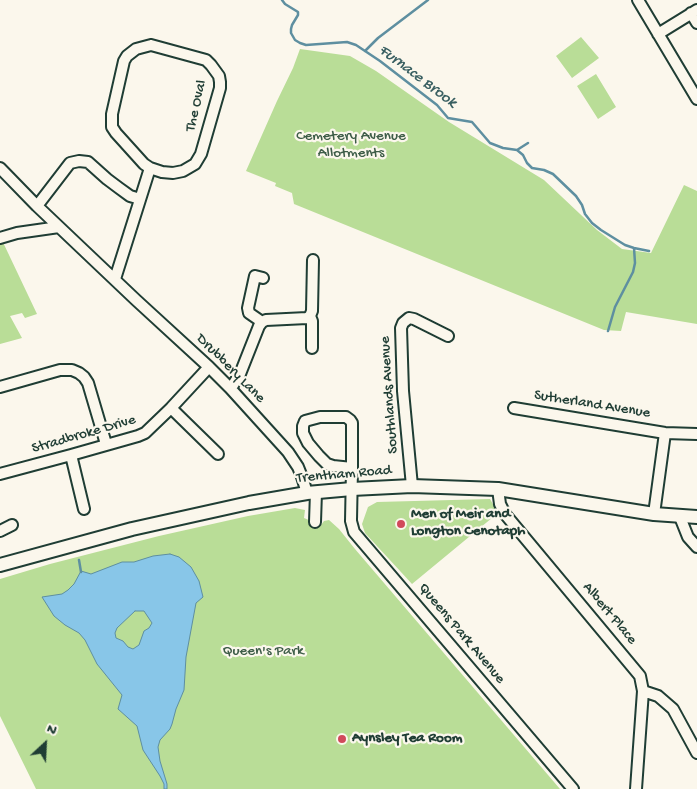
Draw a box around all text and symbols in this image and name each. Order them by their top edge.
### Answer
water label: Furnace Brook [374,41,460,113]
street label: The Oval [182,78,212,134]
park label: Cemetery Avenue Allotments [296,128,406,163]
street label: Drubbery Lane [192,331,268,407]
street label: Southlands Avenue [377,336,403,454]
street label: Sutherland Avenue [533,387,651,423]
street label: Stradbroke Drive [30,412,138,458]
street label: Trentham Road [296,462,392,488]
place label: Men of Meir and Longton Cenotaph [411,506,525,541]
marker: Men of Meir and Longton Cenotaph [395,518,407,530]
street label: Albert Place [578,579,640,649]
street label: Queens Park Avenue [414,580,508,688]
park label: Queen's Park [222,643,304,661]
north arrow [20,719,70,769]
text: N [44,720,59,740]
place label: Aynsley Tea Room [352,730,462,748]
marker: Aynsley Tea Room [336,733,348,745]

